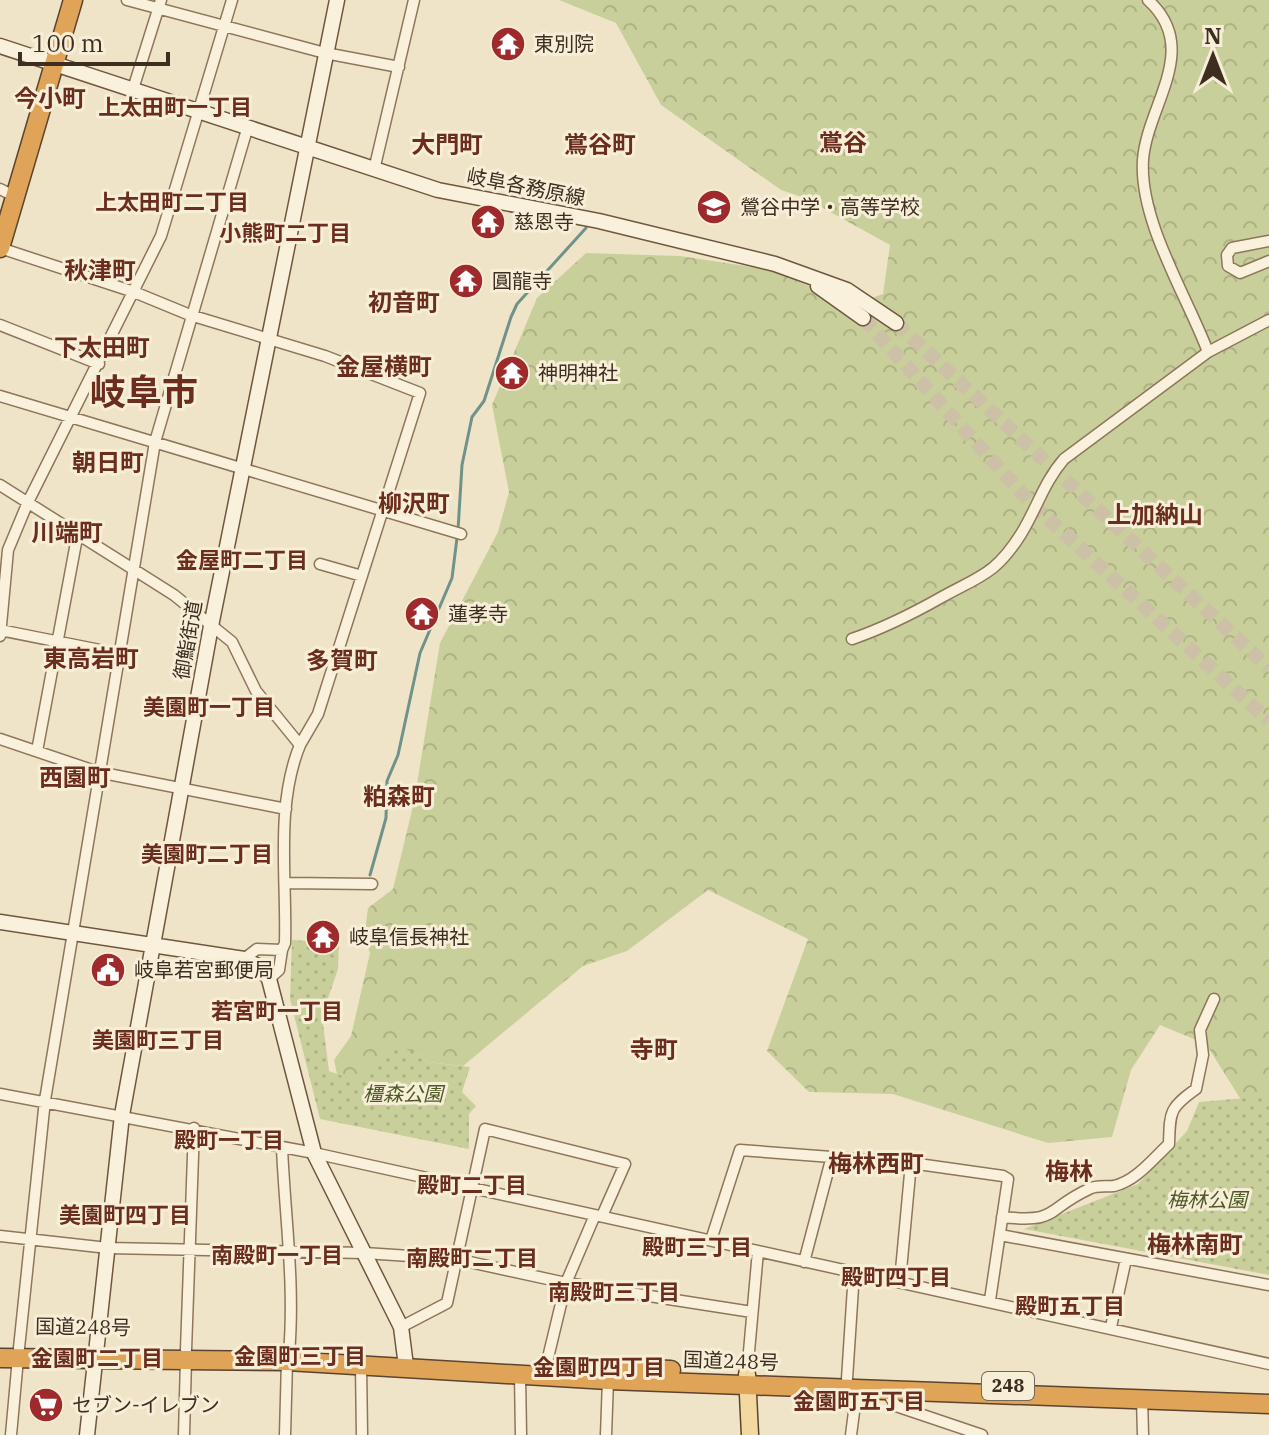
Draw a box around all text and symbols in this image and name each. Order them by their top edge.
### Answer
scale bar [20,16,168,66]
north arrow [1173,16,1253,96]
text: N [1204,21,1222,50]
temple icon: 東別院 [489,25,527,63]
text: 100 m [32,27,104,59]
place label: 東別院 [534,30,594,57]
district label: 今小町 [14,82,86,114]
district label: 上太田町一丁目 [98,92,252,121]
district label: 鴬谷 [819,126,867,158]
district label: 大門町 [411,128,483,160]
district label: 鴬谷町 [564,128,636,160]
street label: 岐阜各務原線 [465,162,588,211]
district label: 上太田町二丁目 [95,187,249,216]
school or university icon: 鶯谷中学・高等学校 [695,188,733,226]
place label: 鶯谷中学・高等学校 [740,193,920,220]
temple icon: 慈恩寺 [469,203,507,241]
place label: 慈恩寺 [514,208,574,235]
district label: 小熊町二丁目 [219,218,351,247]
district label: 秋津町 [64,254,136,286]
temple icon: 圓龍寺 [447,262,485,300]
place label: 圓龍寺 [492,267,552,294]
district label: 初音町 [368,286,440,318]
district label: 下太田町 [54,331,150,363]
district label: 金屋横町 [336,350,432,382]
temple icon: 神明神社 [493,354,531,392]
place label: 神明神社 [538,359,618,386]
district label: 岐阜市 [90,368,198,415]
district label: 朝日町 [72,446,144,478]
district label: 柳沢町 [378,487,450,519]
district label: 上加納山 [1107,498,1203,530]
district label: 川端町 [31,516,103,548]
district label: 金屋町二丁目 [176,545,308,574]
temple icon: 蓮孝寺 [403,595,441,633]
street label: 御鮨街道 [167,598,208,682]
place label: 蓮孝寺 [448,600,508,627]
district label: 東高岩町 [43,642,139,674]
district label: 多賀町 [306,644,378,676]
district label: 美園町一丁目 [143,692,275,721]
district label: 西園町 [39,761,111,793]
district label: 粕森町 [363,780,435,812]
district label: 美園町二丁目 [141,839,273,868]
temple icon: 岐阜信長神社 [304,918,342,956]
place label: 岐阜信長神社 [349,923,469,950]
public building icon: 岐阜若宮郵便局 [89,951,127,989]
place label: 岐阜若宮郵便局 [134,956,274,983]
district label: 若宮町一丁目 [211,996,343,1025]
district label: 美園町三丁目 [92,1025,224,1054]
district label: 寺町 [630,1033,678,1065]
park label: 橿森公園 [363,1080,446,1107]
district label: 殿町一丁目 [174,1125,284,1154]
district label: 梅林西町 [828,1147,924,1179]
district label: 梅林 [1045,1155,1093,1187]
district label: 殿町二丁目 [417,1170,527,1199]
park label: 梅林公園 [1167,1186,1250,1213]
district label: 美園町四丁目 [59,1200,191,1229]
district label: 梅林南町 [1147,1228,1243,1260]
district label: 殿町三丁目 [642,1232,752,1261]
district label: 南殿町一丁目 [211,1240,343,1269]
district label: 南殿町二丁目 [406,1243,538,1272]
district label: 殿町四丁目 [841,1262,951,1291]
district label: 南殿町三丁目 [548,1277,680,1306]
district label: 殿町五丁目 [1015,1291,1125,1320]
street label: 国道248号 [35,1312,131,1341]
district label: 金園町三丁目 [234,1341,366,1370]
district label: 金園町二丁目 [31,1343,163,1372]
street label: 国道248号 [683,1345,779,1376]
district label: 金園町四丁目 [533,1352,665,1381]
road number: 248 [982,1372,1034,1400]
supermarket icon: セブン-イレブン [27,1386,65,1424]
district label: 金園町五丁目 [793,1386,925,1415]
place label: セブン-イレブン [72,1391,220,1418]

